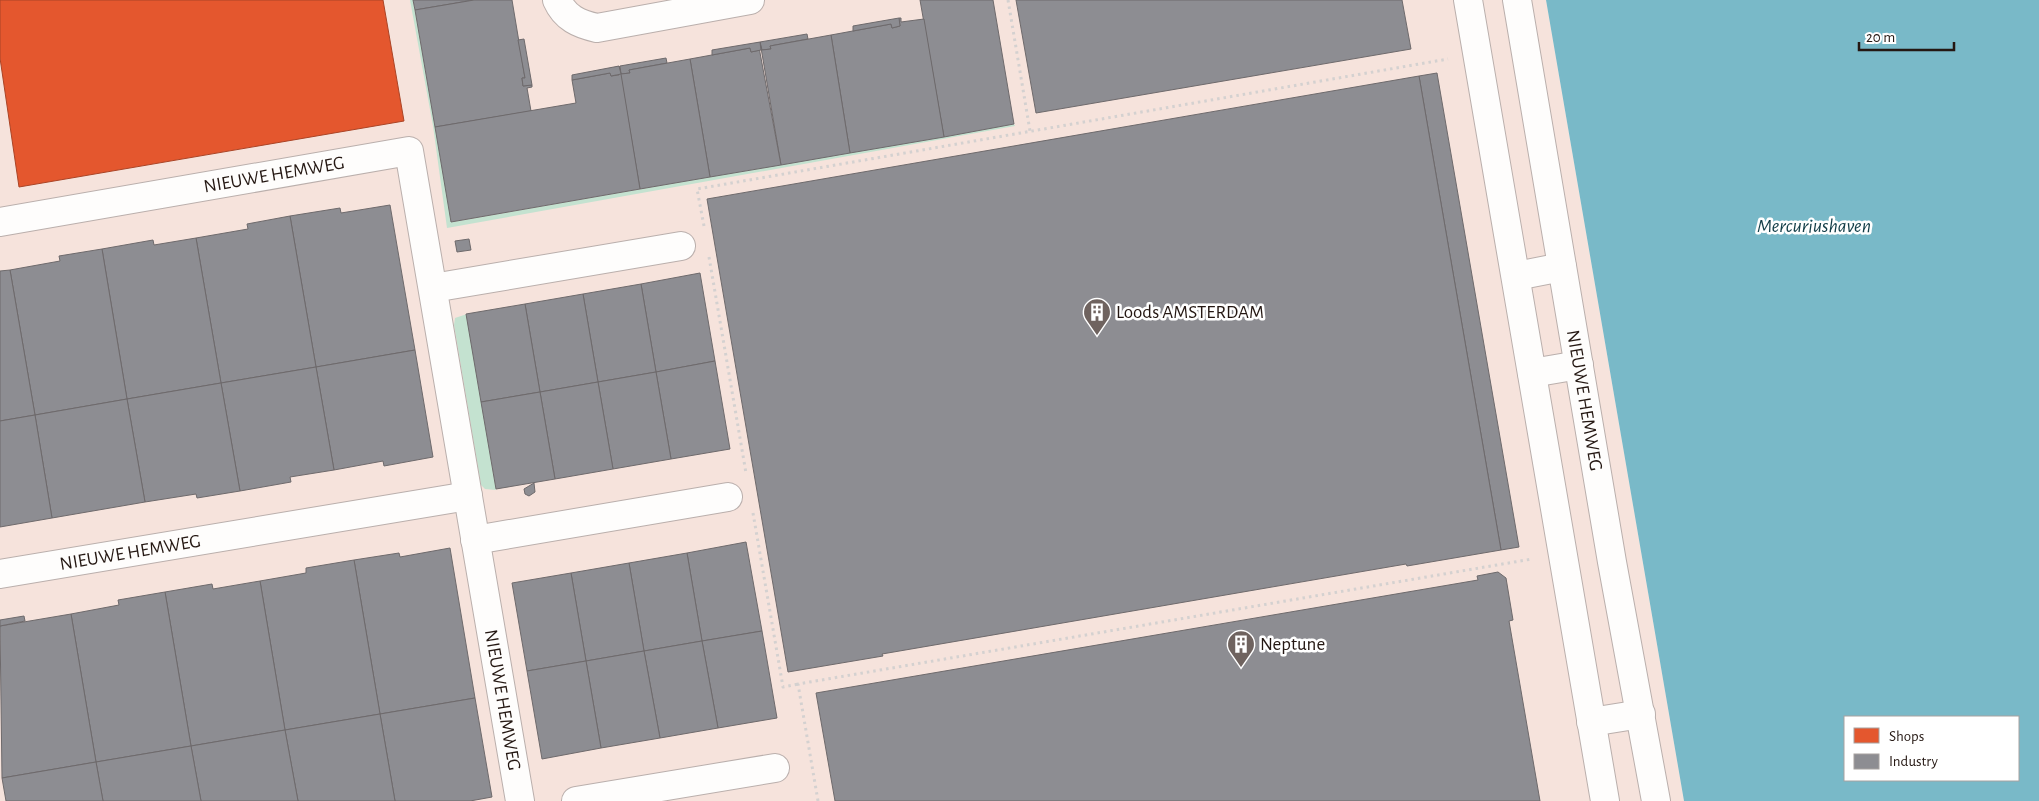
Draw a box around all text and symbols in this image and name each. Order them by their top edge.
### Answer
scale bar [1859,20,1954,52]
text: 20 m [1866,30,1895,45]
street label: NIEUWE HEMWEG [202,153,346,196]
water label: Mercuriushaven [1757,216,1871,236]
building icon: Loods AMSTERDAM [1082,297,1112,336]
place label: Loods AMSTERDAM [1116,303,1264,322]
street label: NIEUWE HEMWEG [1563,328,1606,472]
street label: NIEUWE HEMWEG [58,531,202,573]
street label: NIEUWE HEMWEG [481,628,524,772]
building icon: Neptune [1226,629,1256,668]
place label: Neptune [1260,635,1325,654]
legend [1844,716,2019,781]
text: Shops [1889,729,1924,744]
text: Industry [1889,754,1938,769]

